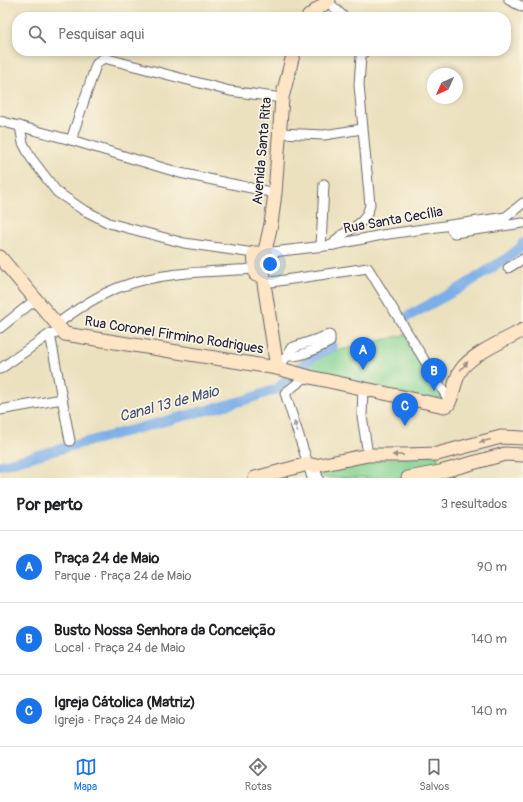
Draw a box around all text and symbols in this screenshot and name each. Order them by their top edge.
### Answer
search box [12,12,511,56]
icon: search [26,23,48,45]
text: Pesquisar aqui [58,25,144,44]
north arrow [427,68,463,104]
street label: Avenida Santa Rita [249,96,275,206]
street label: Rua Santa Cecília [342,203,444,237]
your location [260,254,280,274]
street label: Rua Coronel Firmino Rodrigues [83,312,265,358]
pin: A [350,337,376,370]
pin: B [421,358,447,391]
one-way arrow [459,361,469,371]
water label: Canal 13 de Maio [117,381,222,426]
pin: C [392,393,418,426]
one-way arrow [293,421,299,433]
one-way arrow [478,438,490,444]
one-way arrow [391,452,404,458]
text: Por perto [16,494,83,515]
text: 3 resultados [441,496,507,512]
text: Praça 24 de Maio [54,549,159,568]
text: A [25,559,33,575]
text: 90 m [477,559,507,575]
text: Parque · Praça 24 de Maio [54,568,191,584]
text: Busto Nossa Senhora da Conceição [54,621,275,640]
text: B [25,631,33,647]
text: 140 m [471,631,507,647]
text: Local · Praça 24 de Maio [54,640,185,656]
text: Igreja Cátolica (Matriz) [54,693,196,712]
text: C [25,703,33,719]
text: 140 m [471,703,507,719]
text: Igreja · Praça 24 de Maio [54,712,185,728]
tab: Mapa [74,756,97,793]
tab: Rotas [245,756,272,793]
tab: Salvos [419,756,449,793]

